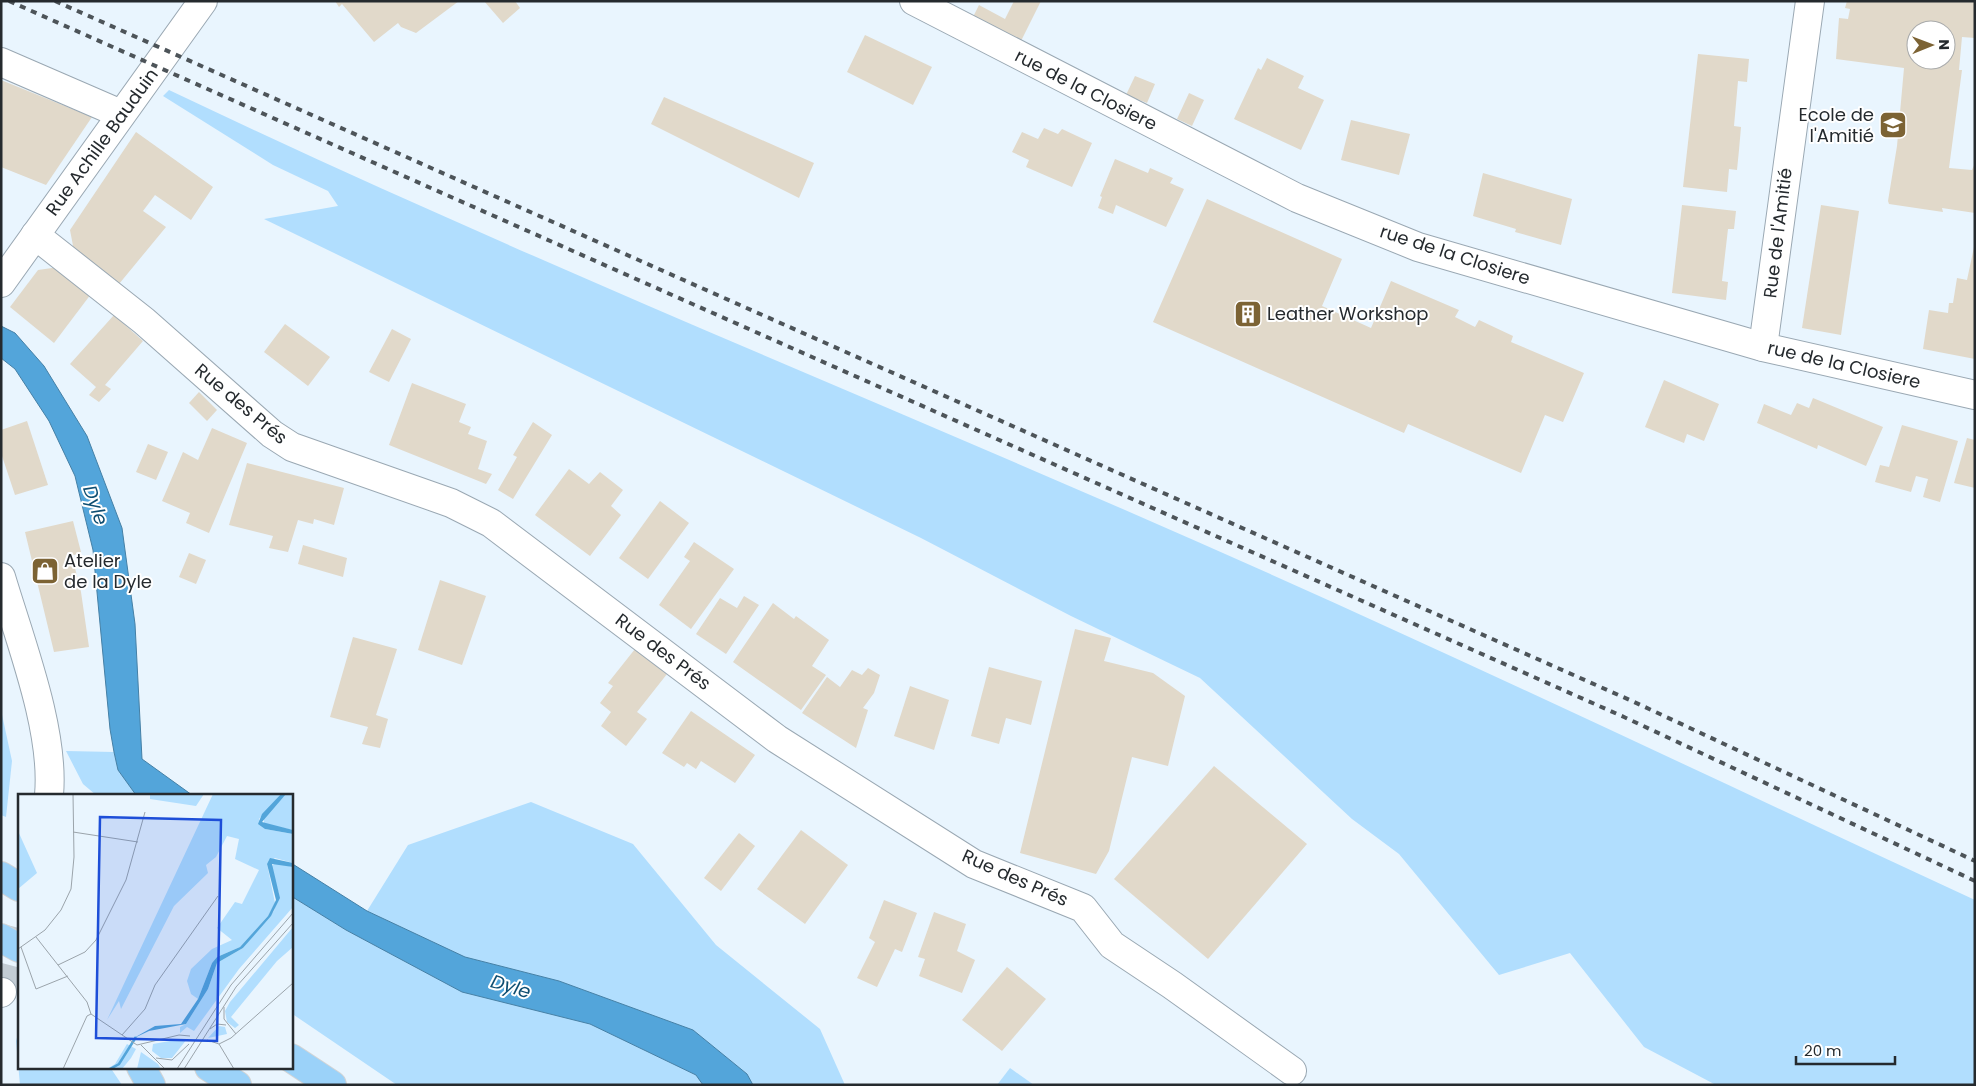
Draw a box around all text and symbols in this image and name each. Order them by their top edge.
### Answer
north arrow [1906,20,1956,70]
text: N [1934,39,1954,50]
street label: rue de la Closiere [1011,43,1162,136]
street label: Rue Achille Bauduin [40,63,164,220]
place label: Ecole de l'Amitié [1799,102,1874,148]
school or university icon: Ecole de l'Amitié [1878,110,1908,140]
street label: Rue de l'Amitié [1757,166,1798,300]
street label: rue de la Closiere [1377,218,1533,291]
building icon: Leather Workshop [1233,299,1263,329]
place label: Leather Workshop [1267,301,1429,326]
street label: rue de la Closiere [1765,335,1923,394]
street label: Rue des Prés [190,358,293,450]
water label: Dyle [76,482,115,529]
place label: Atelier de la Dyle [64,548,152,594]
shop icon: Atelier de la Dyle [30,556,60,586]
street label: Rue des Prés [610,607,716,696]
inset map [18,794,292,1068]
street label: Rue des Prés [958,843,1072,912]
water label: Dyle [487,968,534,1005]
scale bar [1796,1034,1895,1066]
text: 20 m [1804,1040,1842,1061]

